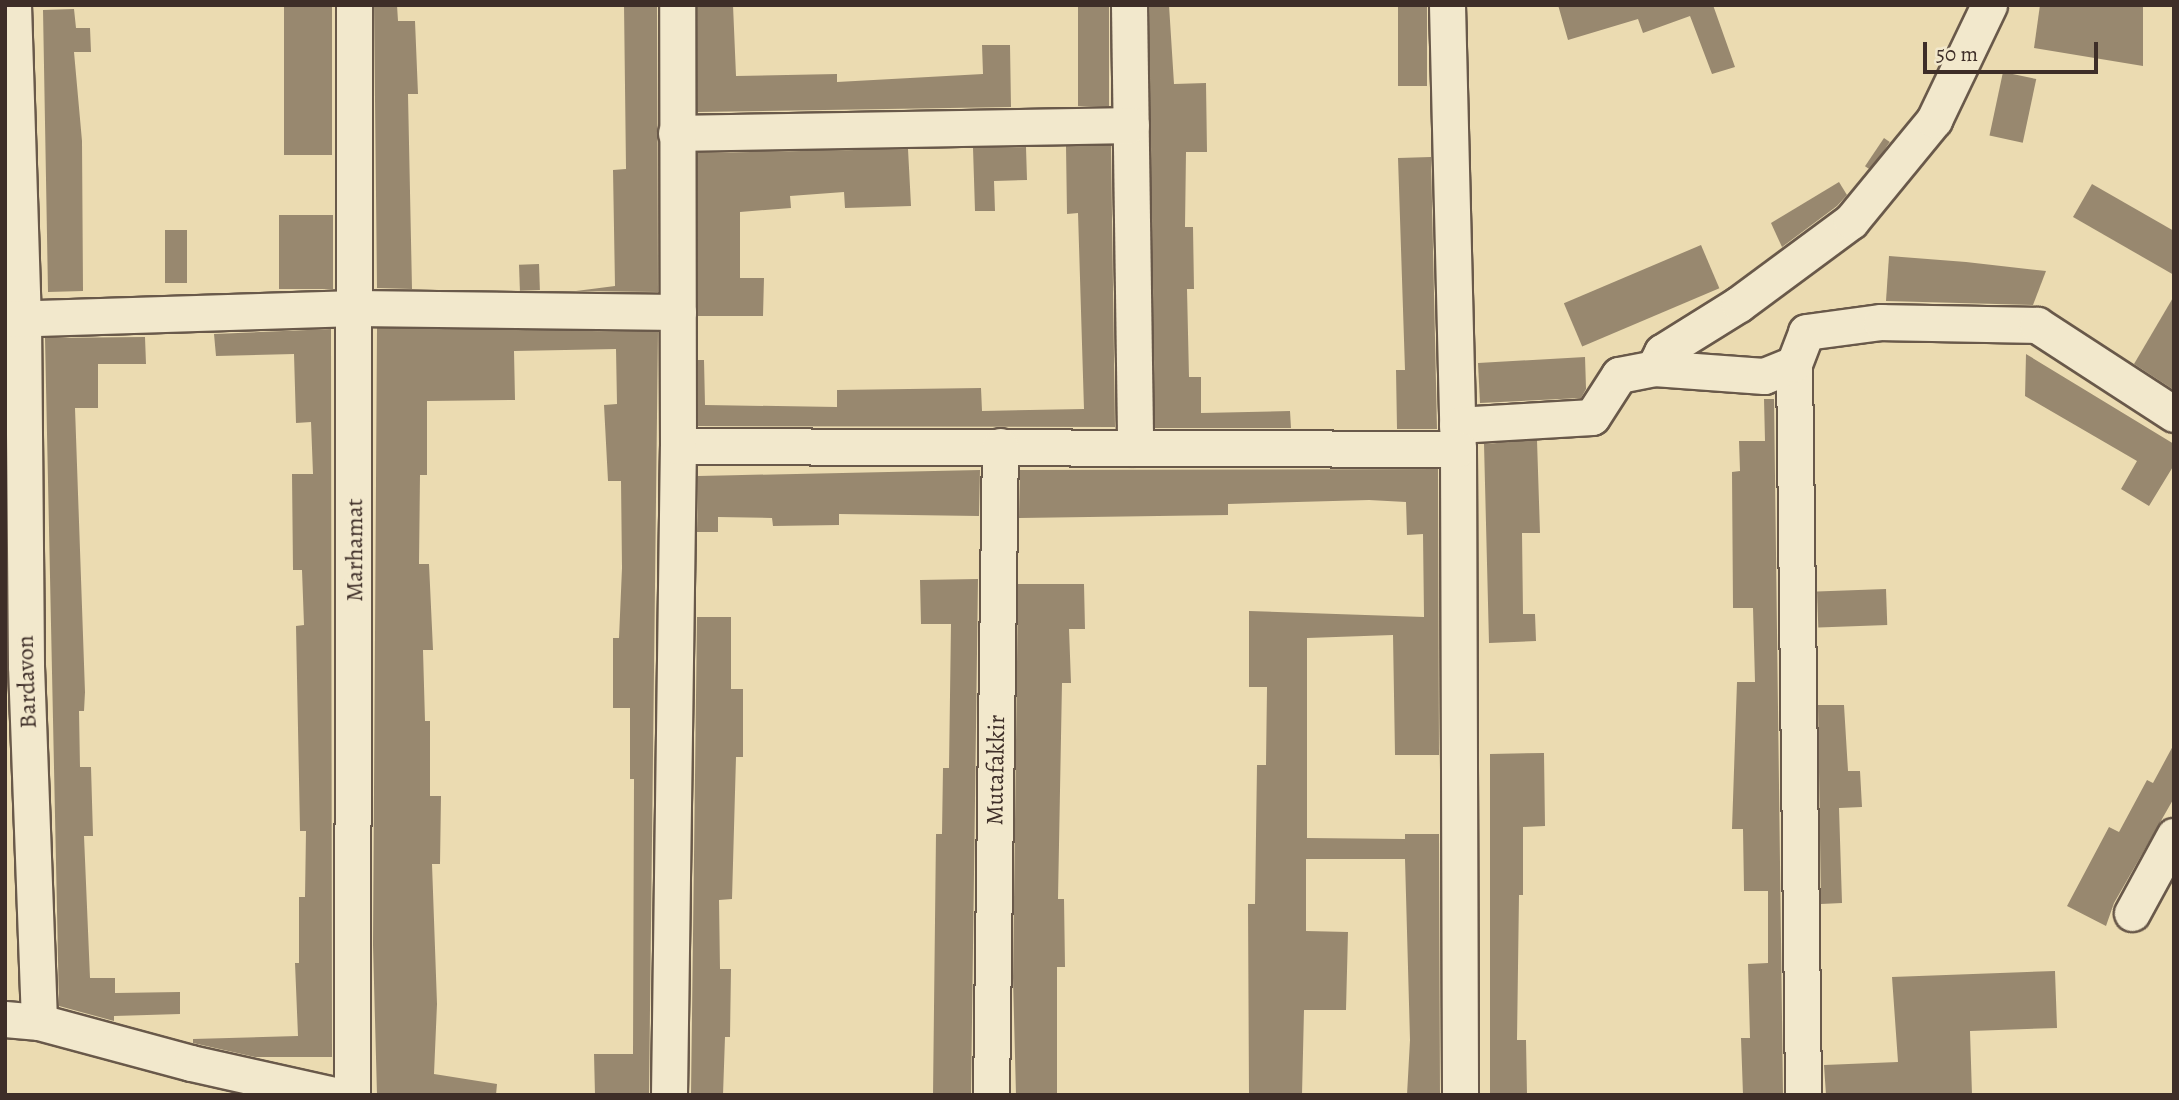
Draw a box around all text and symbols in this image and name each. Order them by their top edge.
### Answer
scale bar [1927,28,2102,72]
text: 50 m [1936,40,1978,68]
street label: Marhamat [341,498,369,602]
street label: Bardavon [11,635,43,729]
street label: Mutafakkir [981,714,1011,826]

